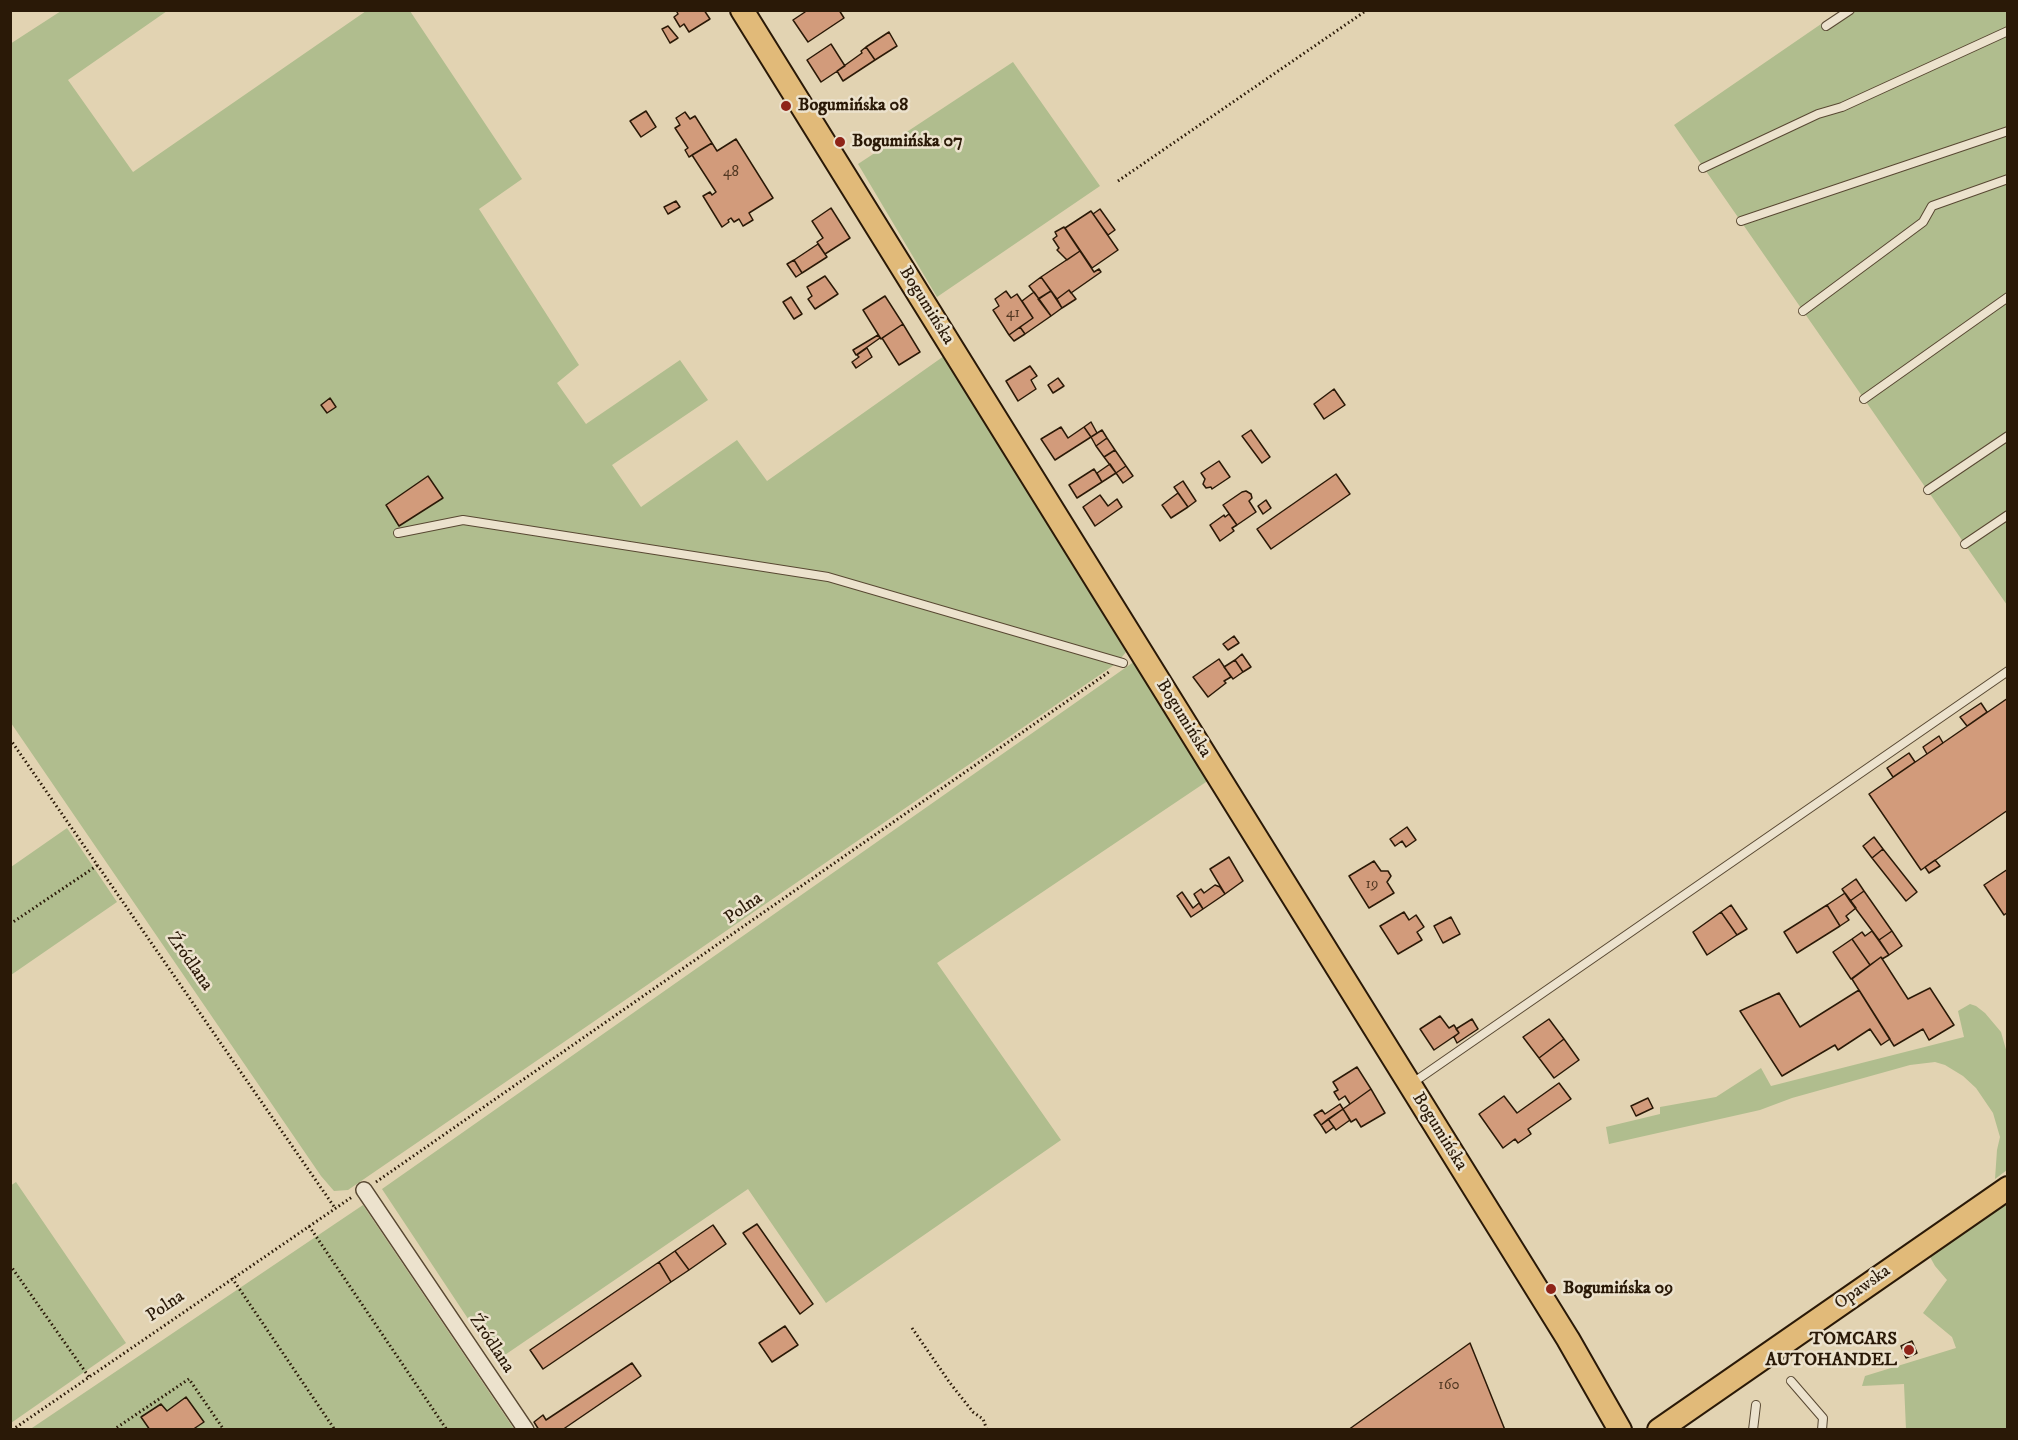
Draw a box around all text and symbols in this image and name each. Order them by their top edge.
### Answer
place label: Bogumińska 08 [798,95,908,117]
marker: Bogumińska 08 [779,99,793,113]
place label: Bogumińska 07 [852,131,963,153]
marker: Bogumińska 07 [833,135,847,149]
house number: 48 [723,164,739,182]
street label: Bogumińska [894,263,958,349]
house number: 41 [1006,305,1020,323]
street label: Bogumińska [1151,676,1215,762]
house number: 19 [1366,876,1378,894]
street label: Polna [721,888,767,930]
street label: Źródlana [161,929,217,995]
street label: Bogumińska [1407,1089,1471,1175]
street label: Opawska [1831,1261,1895,1315]
place label: Bogumińska 09 [1563,1278,1673,1300]
marker: Bogumińska 09 [1544,1282,1558,1296]
street label: Polna [143,1287,189,1327]
street label: Źródlana [464,1311,518,1377]
place label: TOMCARS AUTOHANDEL [1766,1329,1897,1372]
marker: TOMCARS AUTOHANDEL [1902,1343,1916,1357]
house number: 160 [1438,1377,1460,1395]

